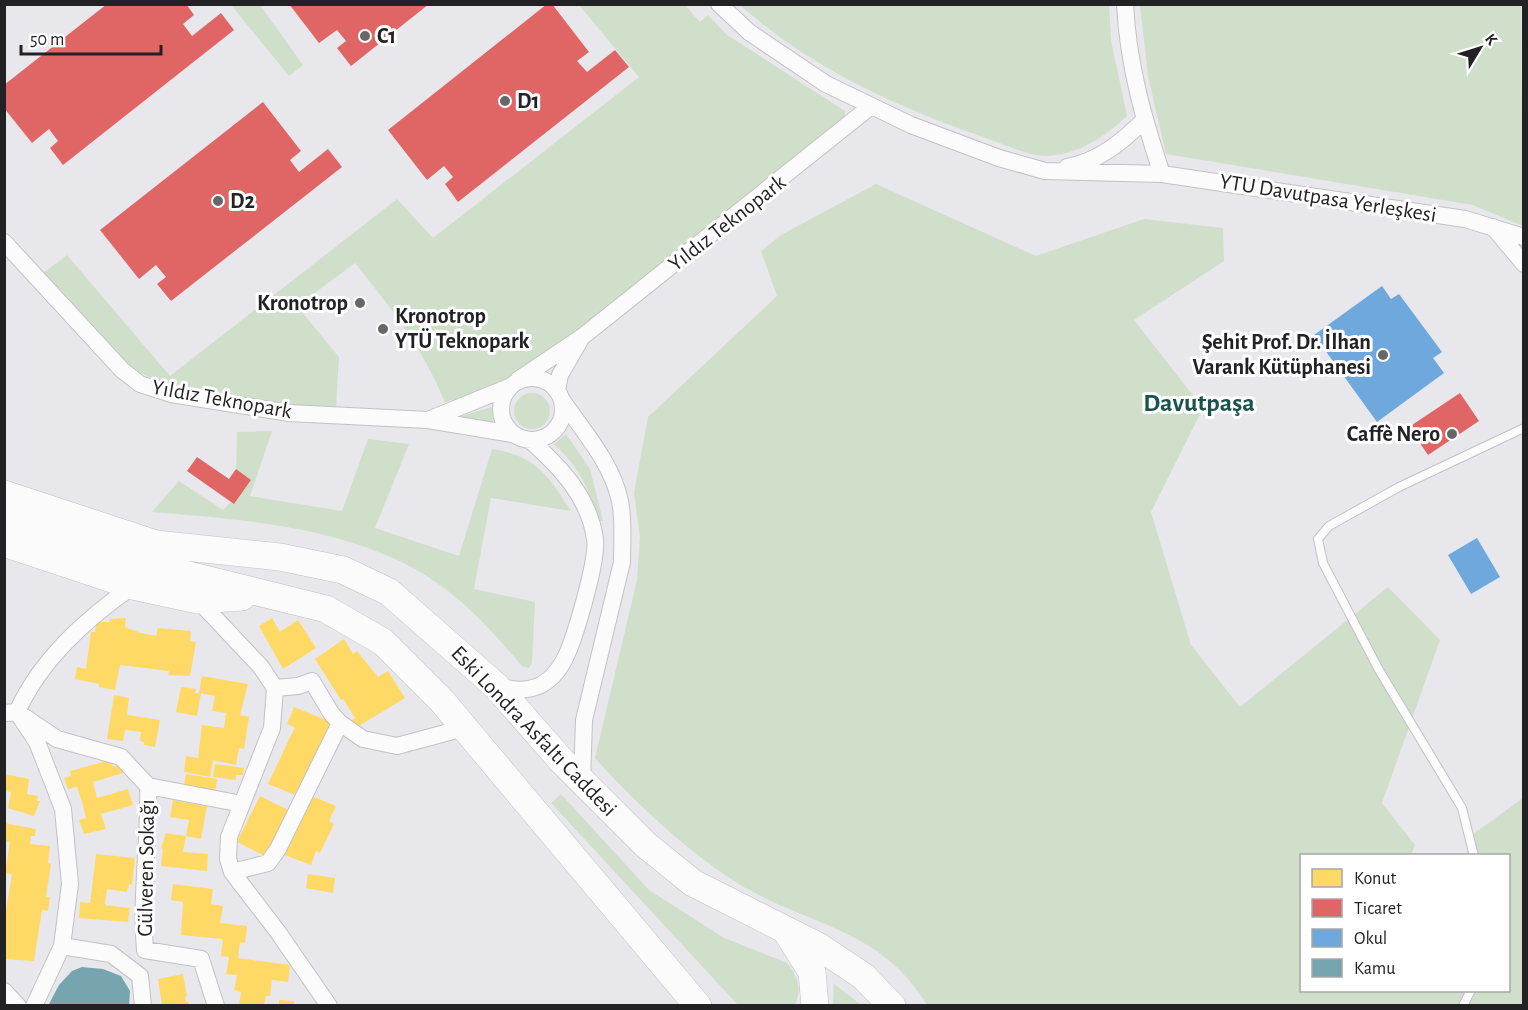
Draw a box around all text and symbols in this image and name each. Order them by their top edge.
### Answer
scale bar [21,18,160,56]
north arrow [1450,18,1510,78]
place label: C1 [377,25,396,47]
marker: C1 [358,29,372,43]
text: 50 m [30,31,64,49]
text: K [1482,31,1501,48]
place label: D1 [517,90,539,112]
marker: D1 [498,94,512,108]
street label: YTU Davutpasa Yerleşkesi [1218,170,1438,226]
street label: Yıldız Teknopark [664,171,790,275]
place label: D2 [230,190,255,212]
marker: D2 [211,194,225,208]
place label: Kronotrop [257,292,348,314]
marker: Kronotrop [353,296,367,310]
place label: Kronotrop YTÜ Teknopark [395,305,529,352]
marker: Kronotrop YTÜ Teknopark [376,322,390,336]
place label: Şehit Prof. Dr. İlhan Varank Kütüphanesi [1192,328,1371,378]
marker: Şehit Prof. Dr. İlhan Varank Kütüphanesi [1376,348,1390,362]
street label: Yıldız Teknopark [150,376,294,422]
district label: Davutpaşa [1143,390,1255,416]
place label: Caffè Nero [1347,423,1440,445]
marker: Caffè Nero [1445,427,1459,441]
street label: Eski Londra Asfaltı Caddesi [447,642,621,820]
street label: Gülveren Sokağı [134,799,158,937]
legend [1300,854,1510,992]
text: Konut [1354,870,1397,888]
text: Ticaret [1354,900,1402,918]
text: Okul [1354,930,1387,948]
text: Kamu [1354,960,1395,978]

